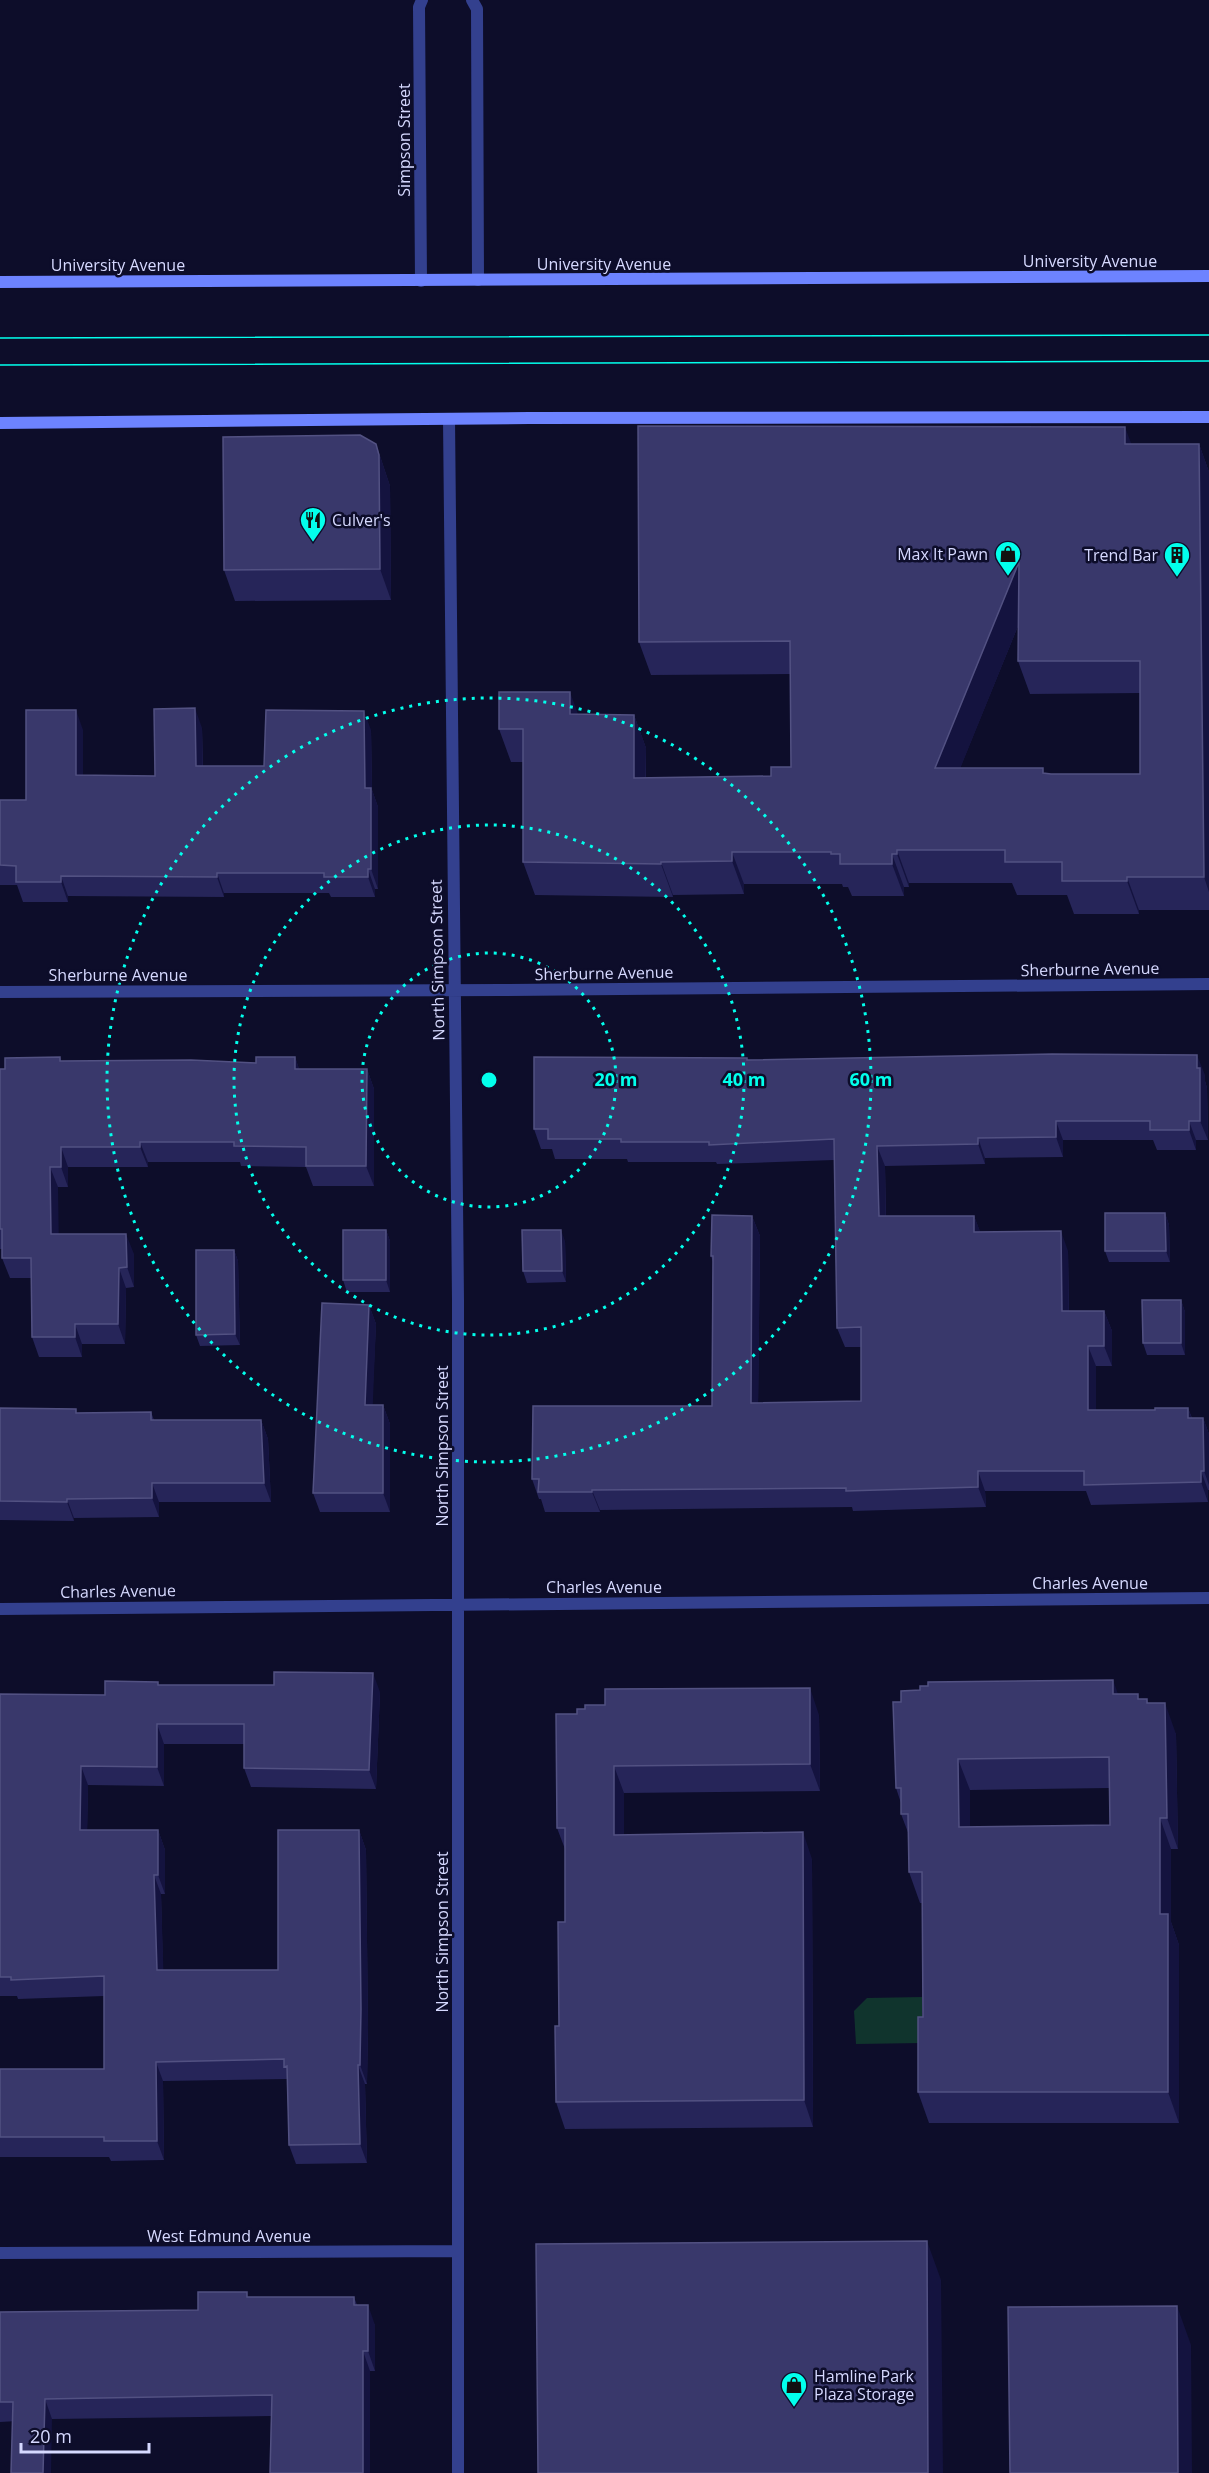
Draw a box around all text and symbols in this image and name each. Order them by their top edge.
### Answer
street label: Simpson Street [393,83,415,197]
street label: University Avenue [1023,250,1157,272]
street label: University Avenue [537,253,671,275]
street label: University Avenue [51,254,185,276]
restaurant icon: Culver's [298,505,328,543]
place label: Culver's [332,509,391,531]
shop icon: Max It Pawn [993,539,1023,577]
building icon: Trend Bar [1162,540,1192,578]
place label: Max It Pawn [897,543,988,565]
place label: Trend Bar [1084,544,1158,566]
street label: North Simpson Street [425,879,449,1041]
street label: Sherburne Avenue [1020,957,1160,981]
street label: Sherburne Avenue [534,961,674,985]
street label: Sherburne Avenue [49,964,187,986]
text: 20 m [595,1067,637,1091]
text: 40 m [723,1067,765,1091]
text: 60 m [850,1067,892,1091]
centre of rings [479,1070,499,1090]
street label: North Simpson Street [431,1365,453,1527]
street label: Charles Avenue [1032,1572,1148,1594]
street label: Charles Avenue [546,1576,662,1598]
street label: Charles Avenue [60,1579,176,1603]
street label: North Simpson Street [431,1851,453,2013]
street label: West Edmund Avenue [147,2225,311,2247]
place label: Hamline Park Plaza Storage [814,2365,915,2405]
shop icon: Hamline Park Plaza Storage [779,2370,809,2408]
scale bar [21,2416,148,2454]
text: 20 m [30,2424,72,2448]

